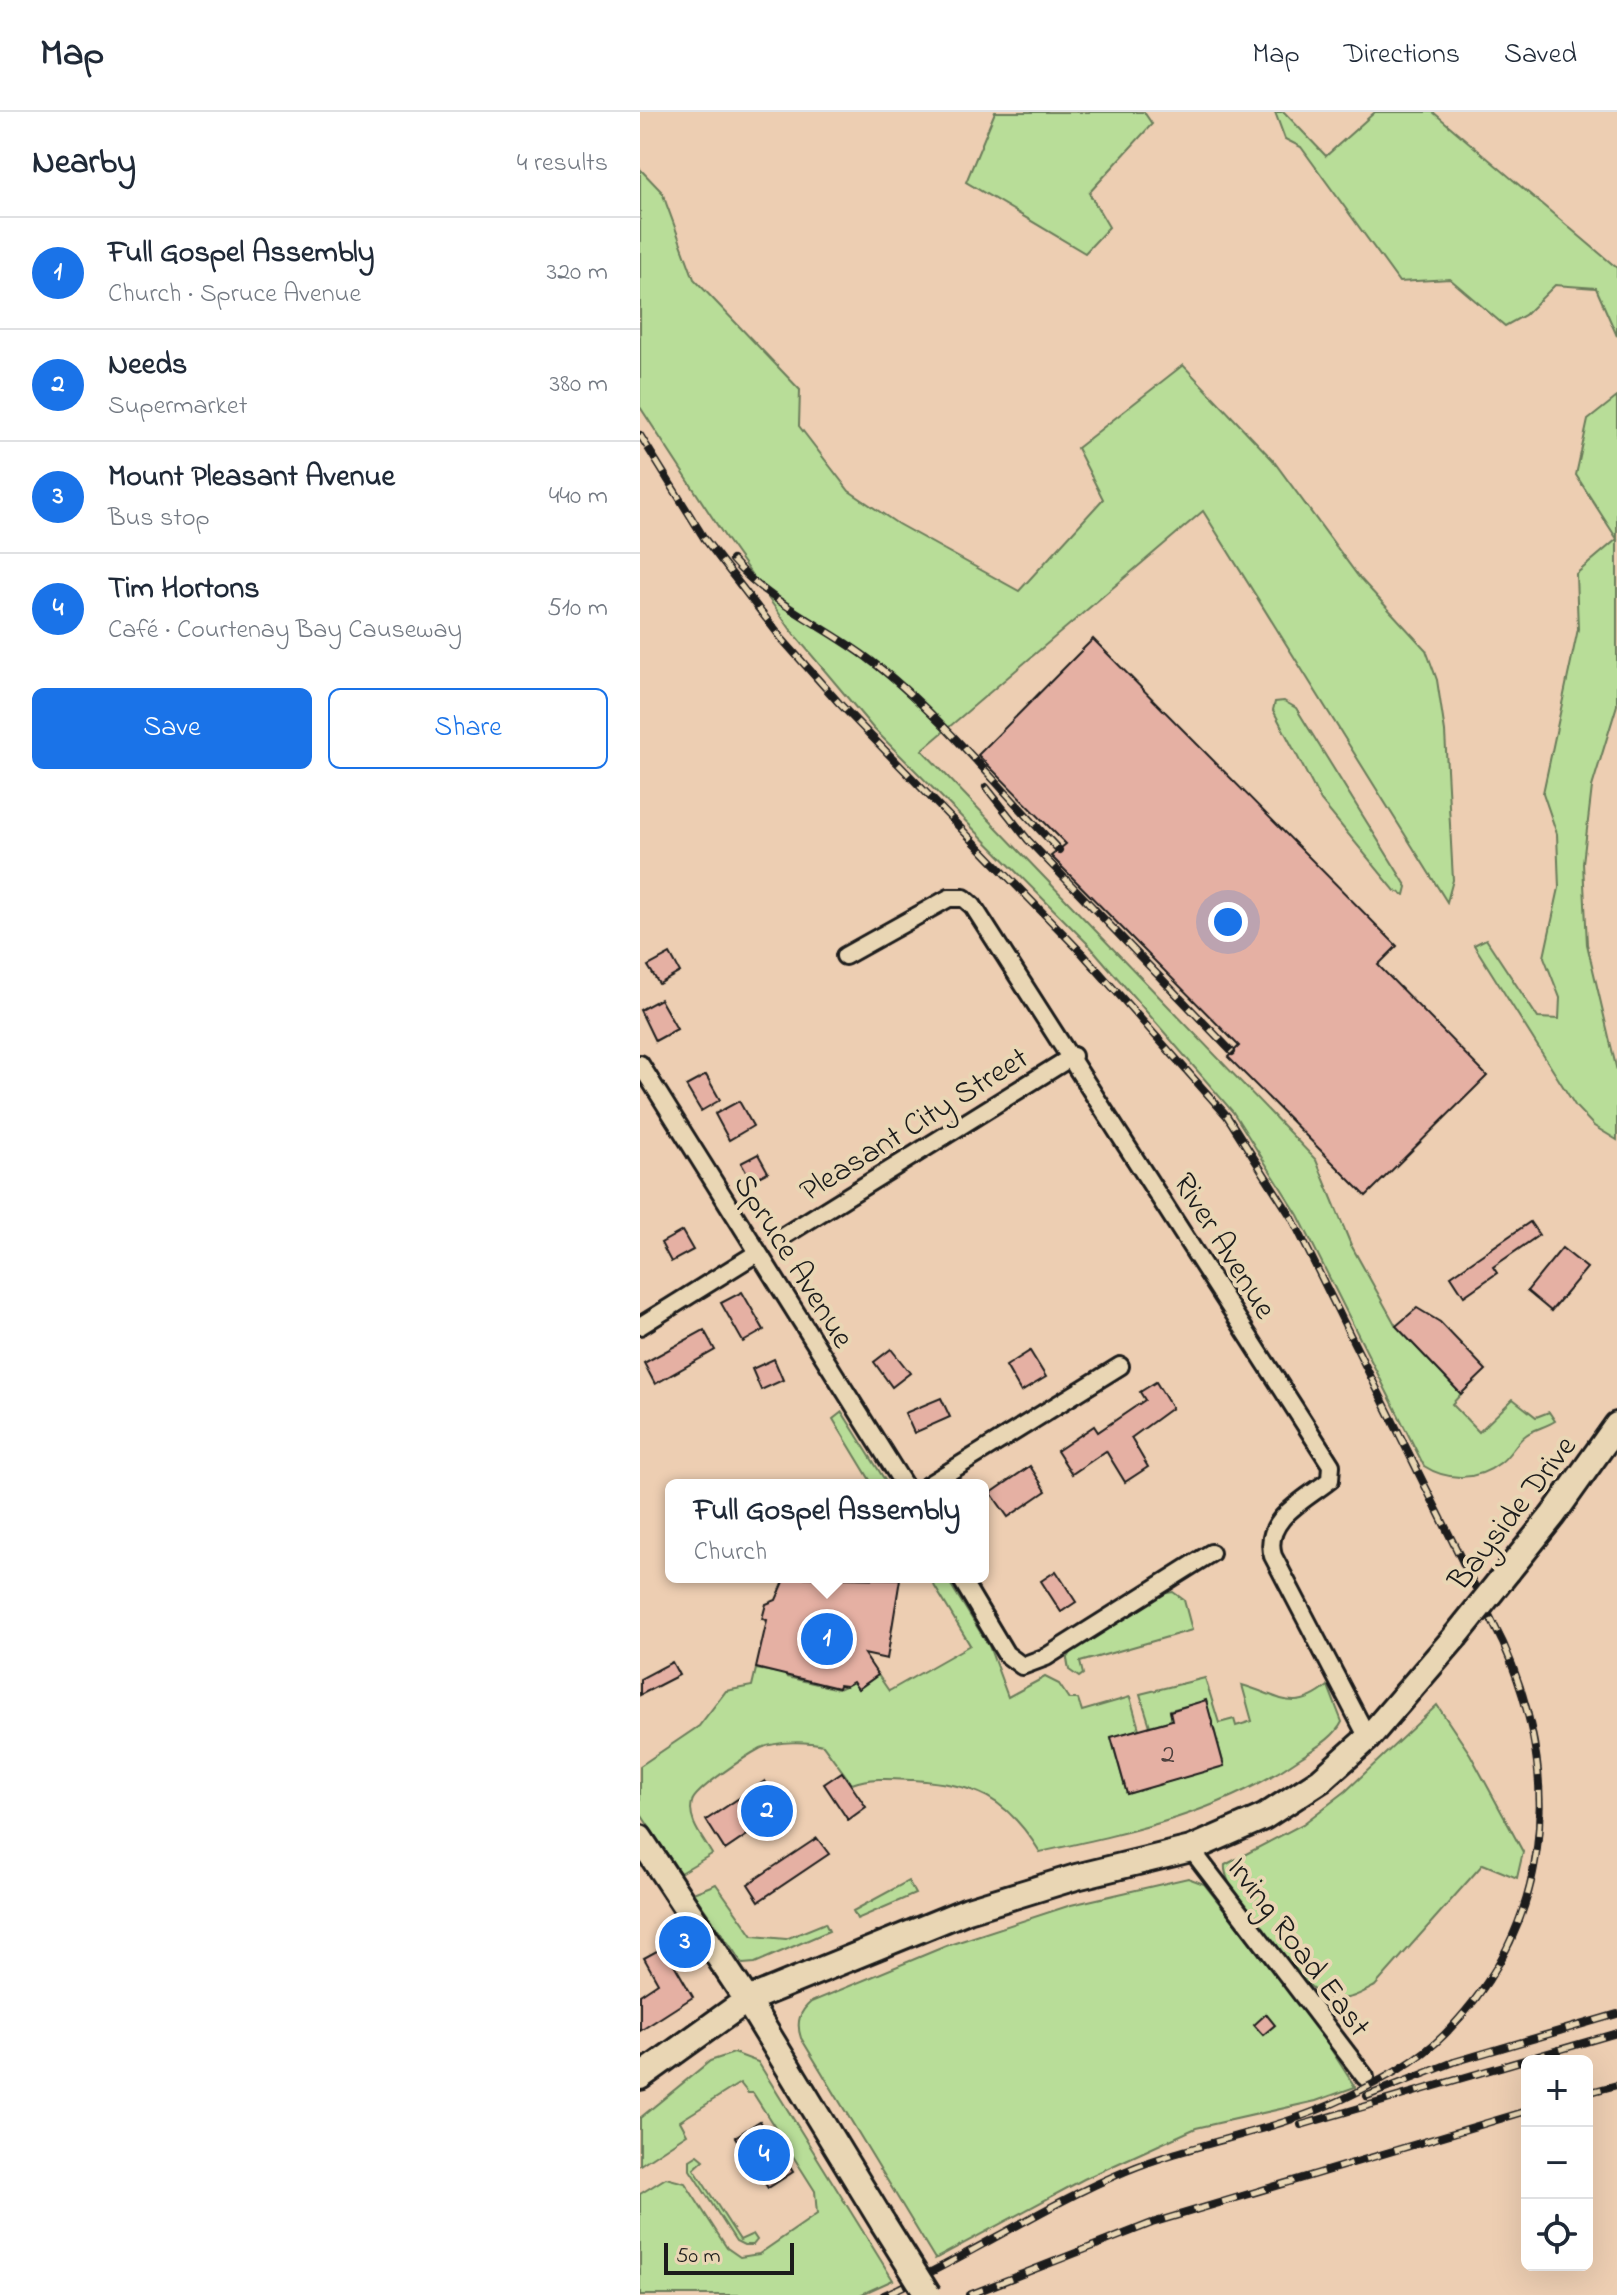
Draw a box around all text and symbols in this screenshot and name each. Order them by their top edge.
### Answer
text: Map [40,27,104,83]
text: Map [1252,35,1300,76]
text: Directions [1344,35,1460,76]
text: Saved [1504,35,1577,76]
text: Nearby [32,139,136,189]
text: 4 results [517,145,608,183]
text: Full Gospel Assembly [108,232,374,276]
text: 1 [54,254,62,292]
text: 320 m [546,254,608,292]
text: Church · Spruce Avenue [108,276,361,314]
text: Needs [108,344,187,388]
text: 2 [52,366,64,404]
text: 380 m [550,366,608,404]
text: Supermarket [108,388,247,426]
text: Mount Pleasant Avenue [108,456,395,500]
text: 3 [53,478,63,516]
text: 440 m [549,478,608,516]
text: Bus stop [108,500,210,538]
text: Tim Hortons [108,568,259,612]
text: 4 [53,590,63,628]
text: 510 m [547,590,608,628]
text: Café · Courtenay Bay Causeway [108,612,462,650]
button: Save [32,688,312,769]
button: Share [328,688,608,769]
your location [1208,902,1248,942]
street label: Pleasant City Street [791,1036,1039,1215]
street label: Spruce Avenue [720,1165,865,1359]
street label: River Avenue [1159,1165,1287,1330]
street label: Bayside Drive [1437,1426,1590,1603]
popup [665,1479,989,1583]
text: Full Gospel Assembly [694,1490,960,1534]
text: Church [694,1534,767,1572]
pin: 1 [801,1609,853,1669]
house number: 2 [1161,1735,1175,1776]
pin: 2 [741,1781,793,1841]
street label: Irving Road East [1214,1848,1381,2048]
pin: 3 [659,1912,711,1972]
map controls [1521,2055,1593,2271]
button: + [1521,2055,1593,2127]
pin: 4 [738,2125,790,2185]
button: − [1521,2127,1593,2199]
button: locate [1521,2199,1593,2271]
scale bar [664,2239,794,2275]
text: 50 m [676,2241,721,2273]

